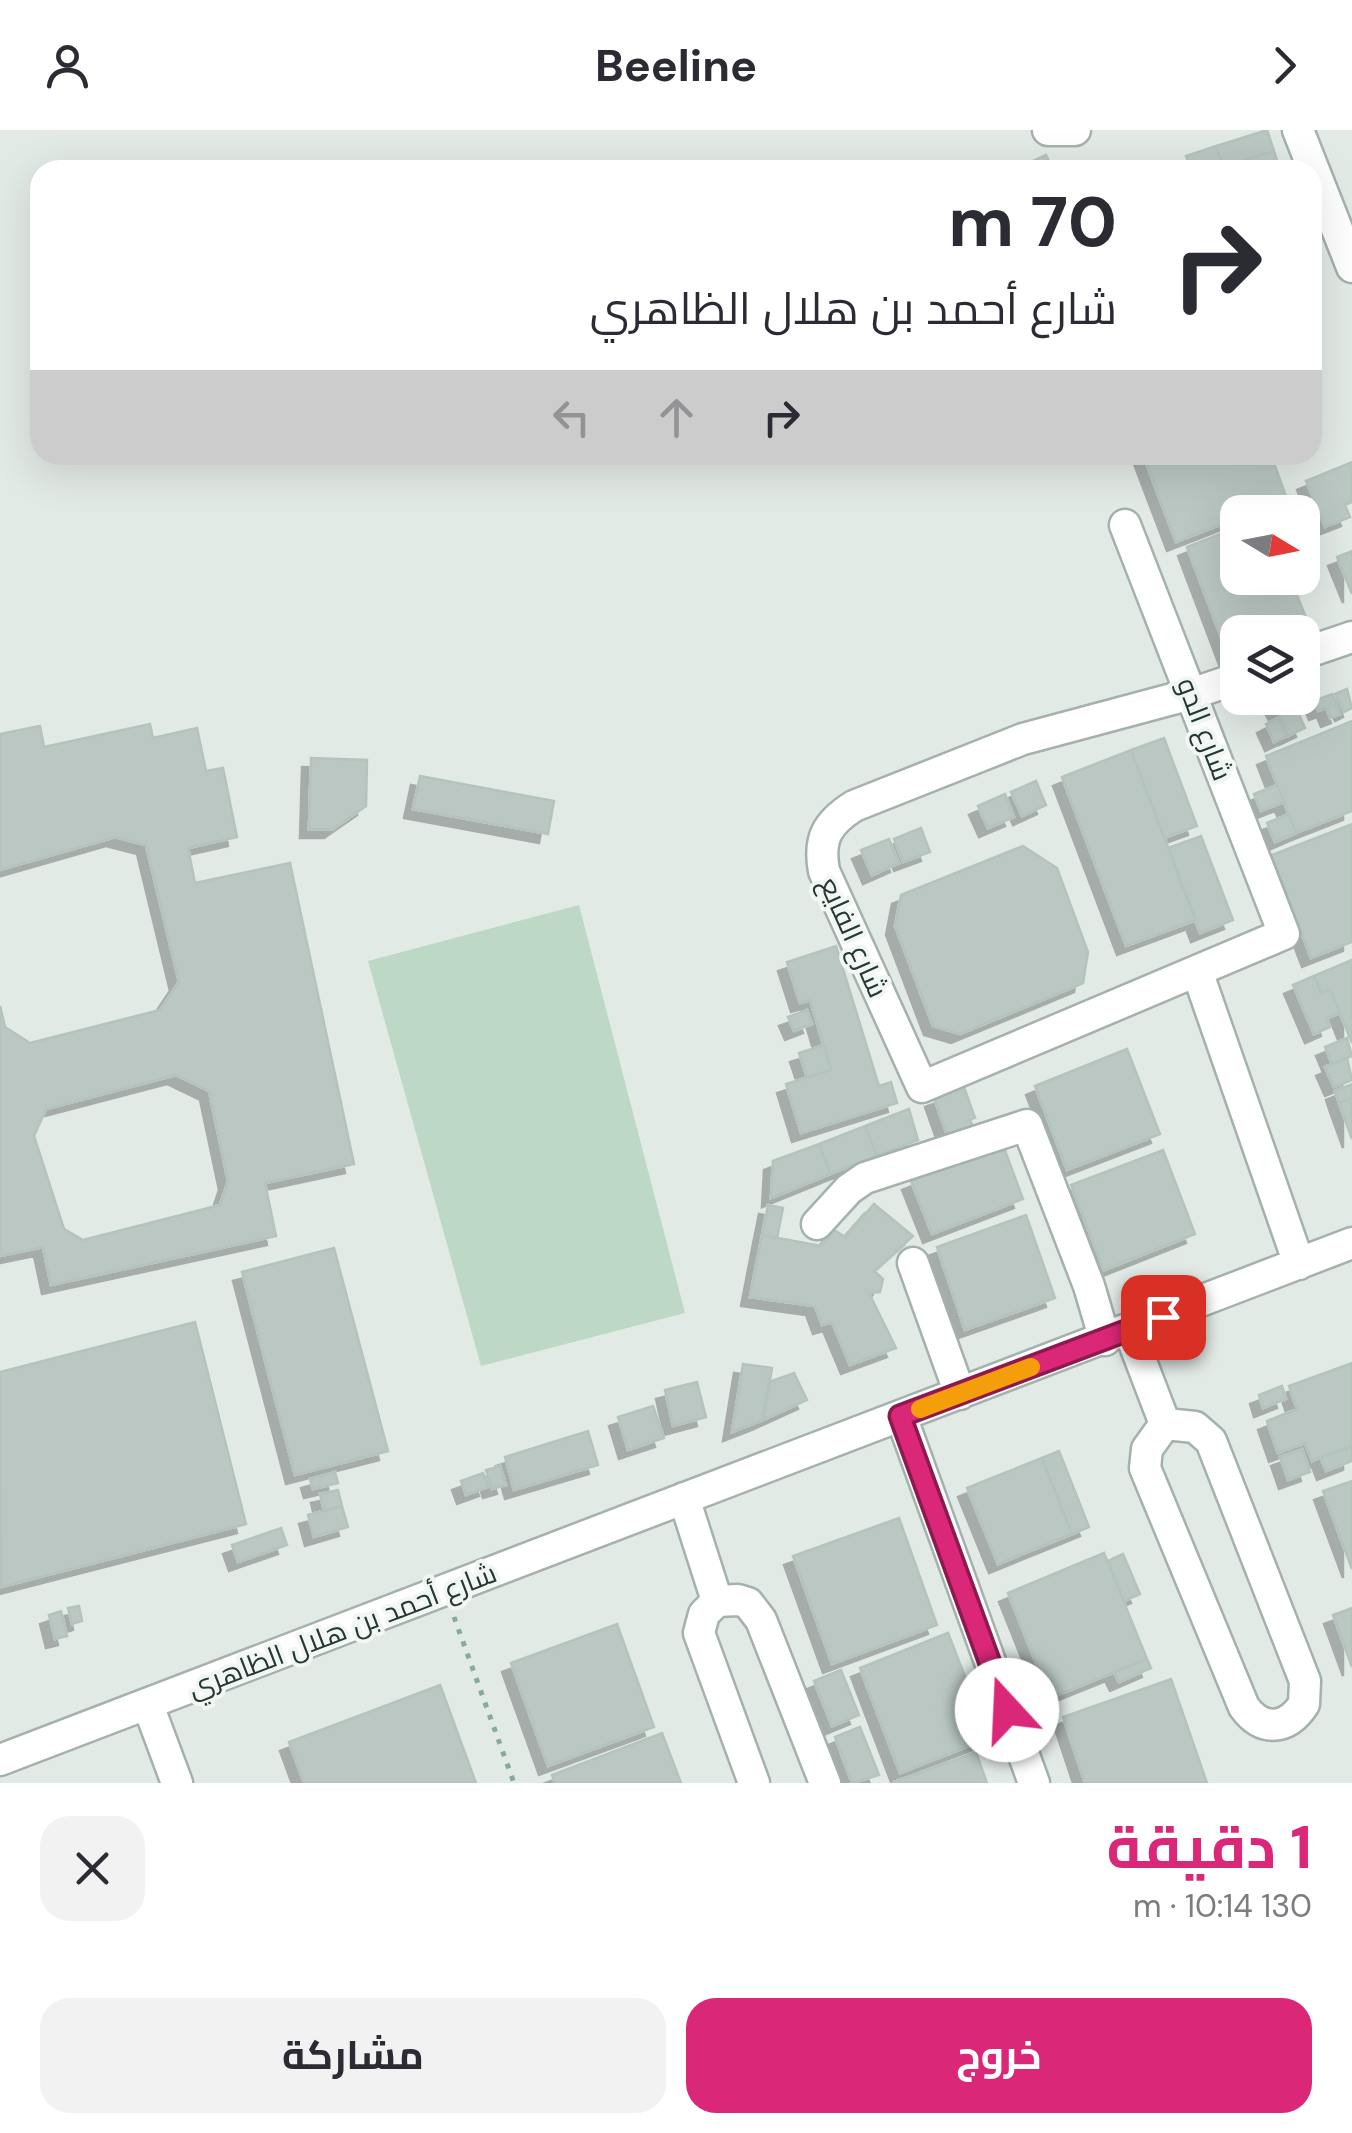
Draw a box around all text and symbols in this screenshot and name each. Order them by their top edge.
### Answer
text: Beeline [595,36,757,95]
icon: person [40,38,95,93]
icon: forward [1257,38,1312,93]
text: 70 m [948,177,1117,268]
icon: right [1152,200,1282,330]
text: شارع أحمد بن هلال الظاهري [590,279,1117,338]
icon: left [544,390,599,445]
icon: ahead [649,390,704,445]
icon: right [754,390,809,445]
north arrow [1220,495,1320,595]
map controls [1220,495,1320,715]
button: layers [1220,615,1320,715]
street label: شارع الدو [1168,673,1241,786]
street label: شارع الفايع [811,871,897,1003]
pin [1121,1275,1206,1360]
icon: arrive [1136,1290,1191,1345]
street label: شارع أحمد بن هلال الظاهري [182,1554,503,1709]
position arrow [955,1658,1059,1762]
text: 1 دقيقة [1106,1808,1312,1887]
button: close [40,1816,145,1921]
text: 130 m · 10:14 [1133,1885,1312,1927]
button: مشاركة [40,1998,666,2113]
button: خروج [686,1998,1312,2113]

